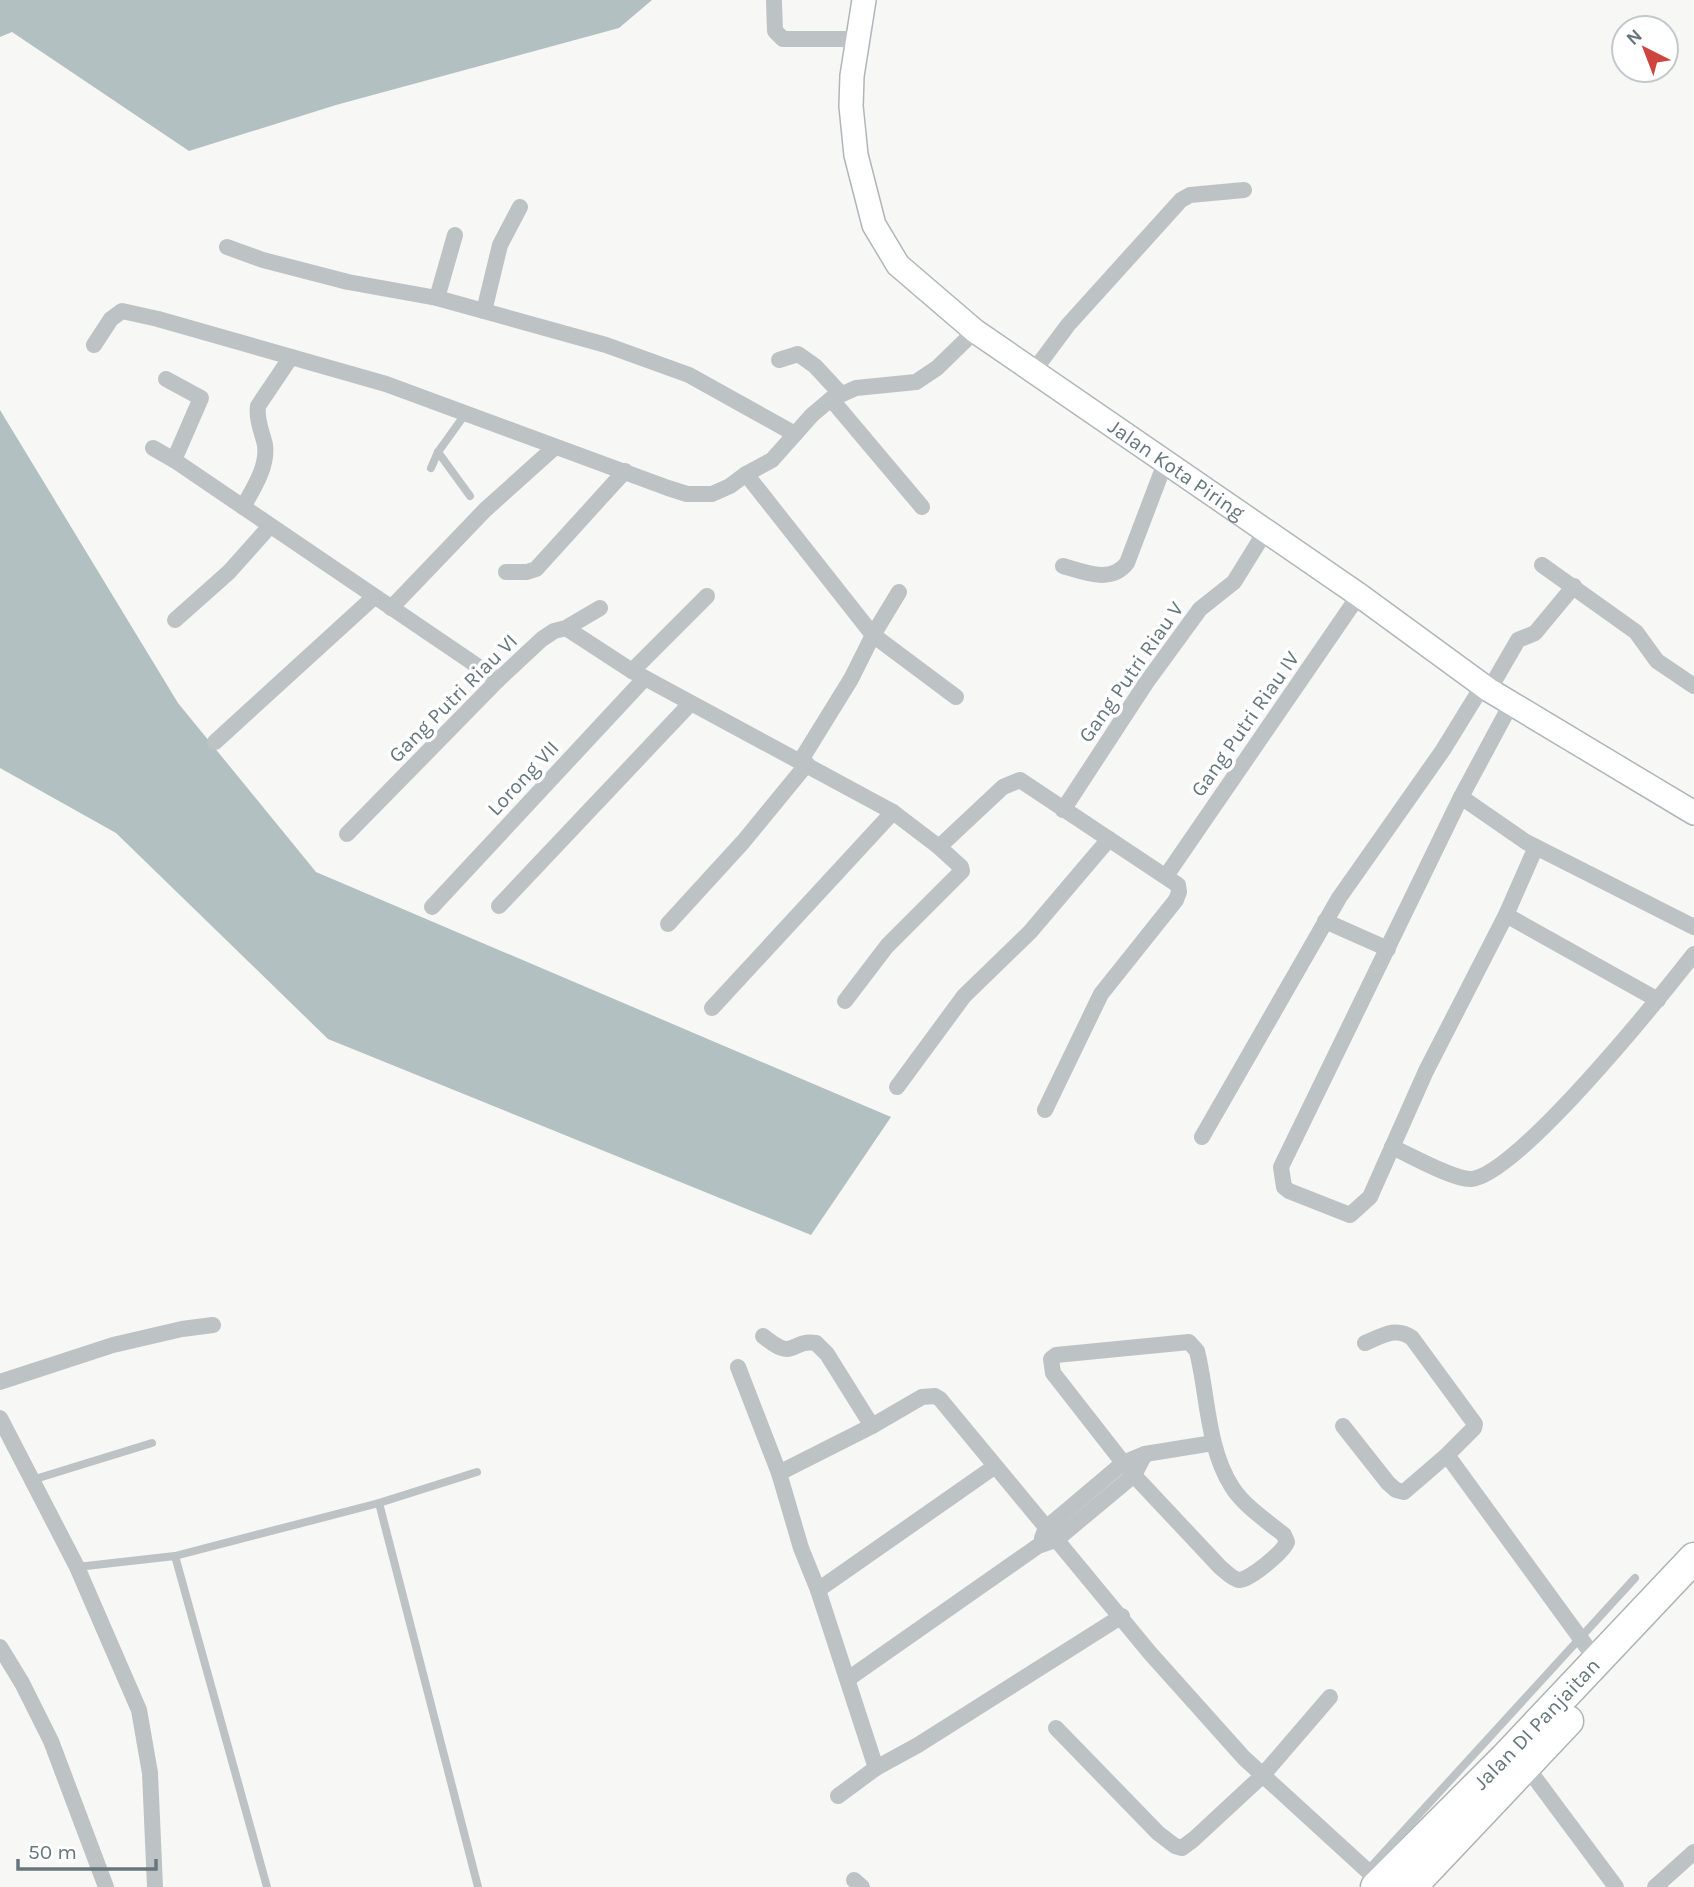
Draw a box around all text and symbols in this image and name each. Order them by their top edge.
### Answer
north arrow [1610,14,1680,84]
text: N [1622,24,1647,50]
street label: Jalan Kota Piring [1104,414,1249,525]
street label: Gang Putri Riau V [1074,597,1189,747]
street label: Gang Putri Riau VI [384,629,522,767]
street label: Gang Putri Riau IV [1186,647,1304,801]
street label: Lorong VII [482,736,564,820]
street label: Jalan DI Panjaitan [1468,1653,1605,1795]
scale bar [18,1828,156,1872]
text: 50 m [28,1840,77,1864]

